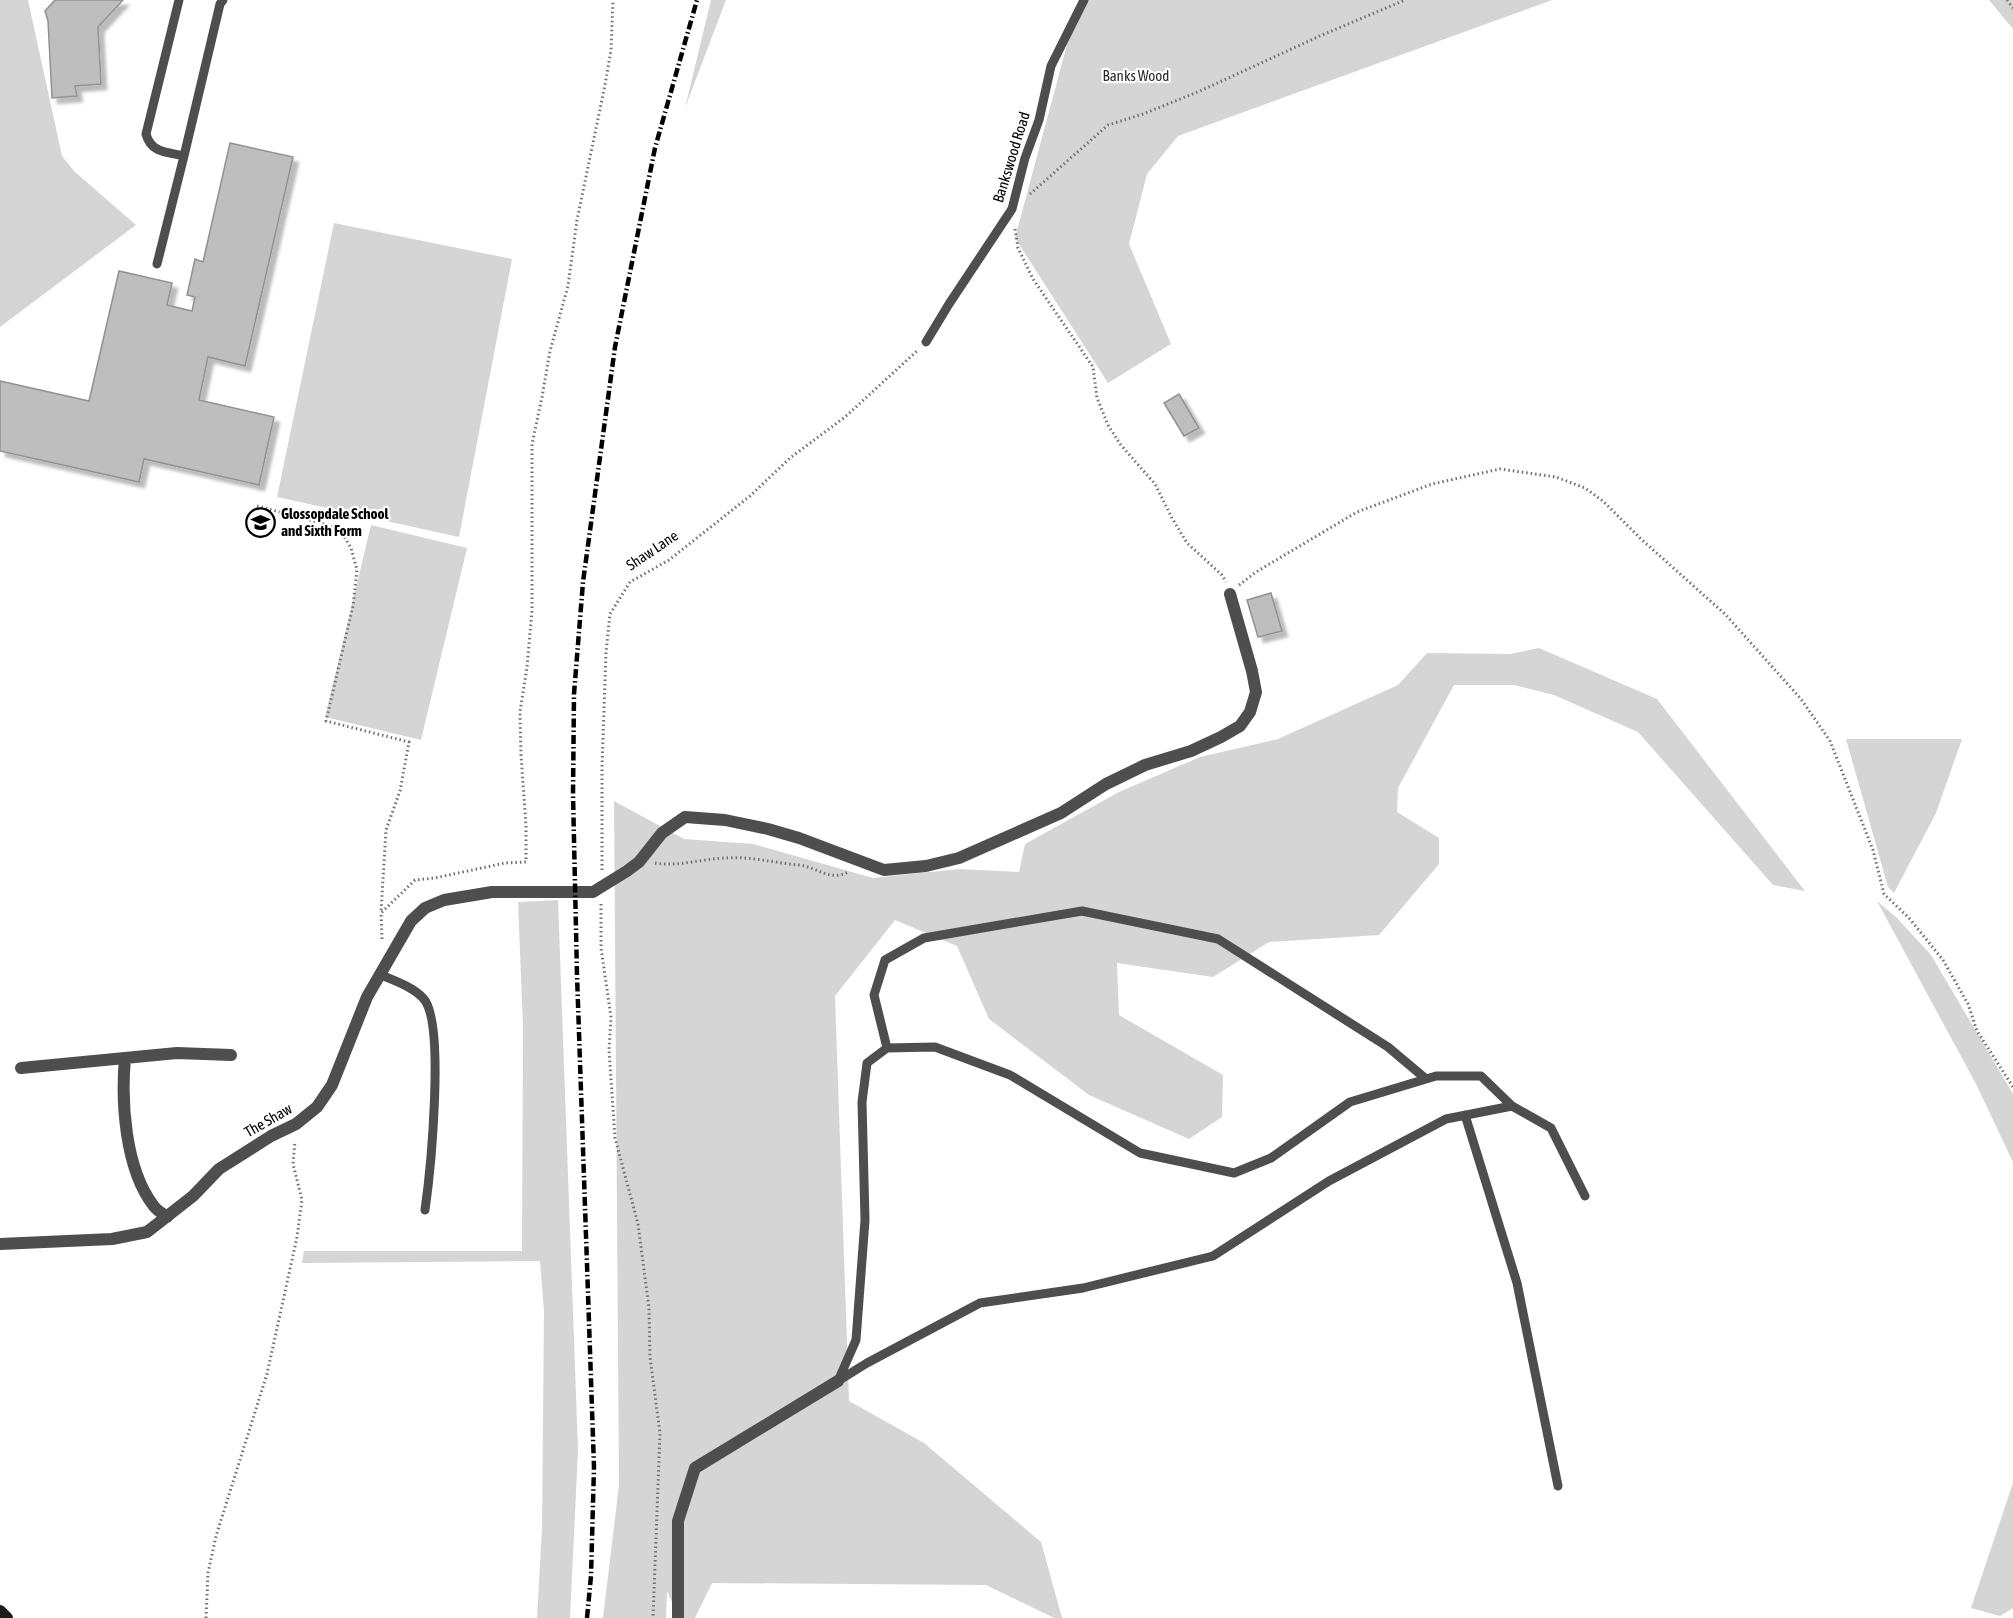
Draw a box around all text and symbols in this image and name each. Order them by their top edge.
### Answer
park label: Banks Wood [1103,67,1169,84]
street label: Bankswood Road [989,110,1033,204]
place label: Glossopdale School and Sixth Form [281,505,390,539]
school or university icon: Glossopdale School and Sixth Form [244,506,276,538]
street label: Shaw Lane [623,527,681,573]
street label: The Shaw [241,1100,295,1140]

